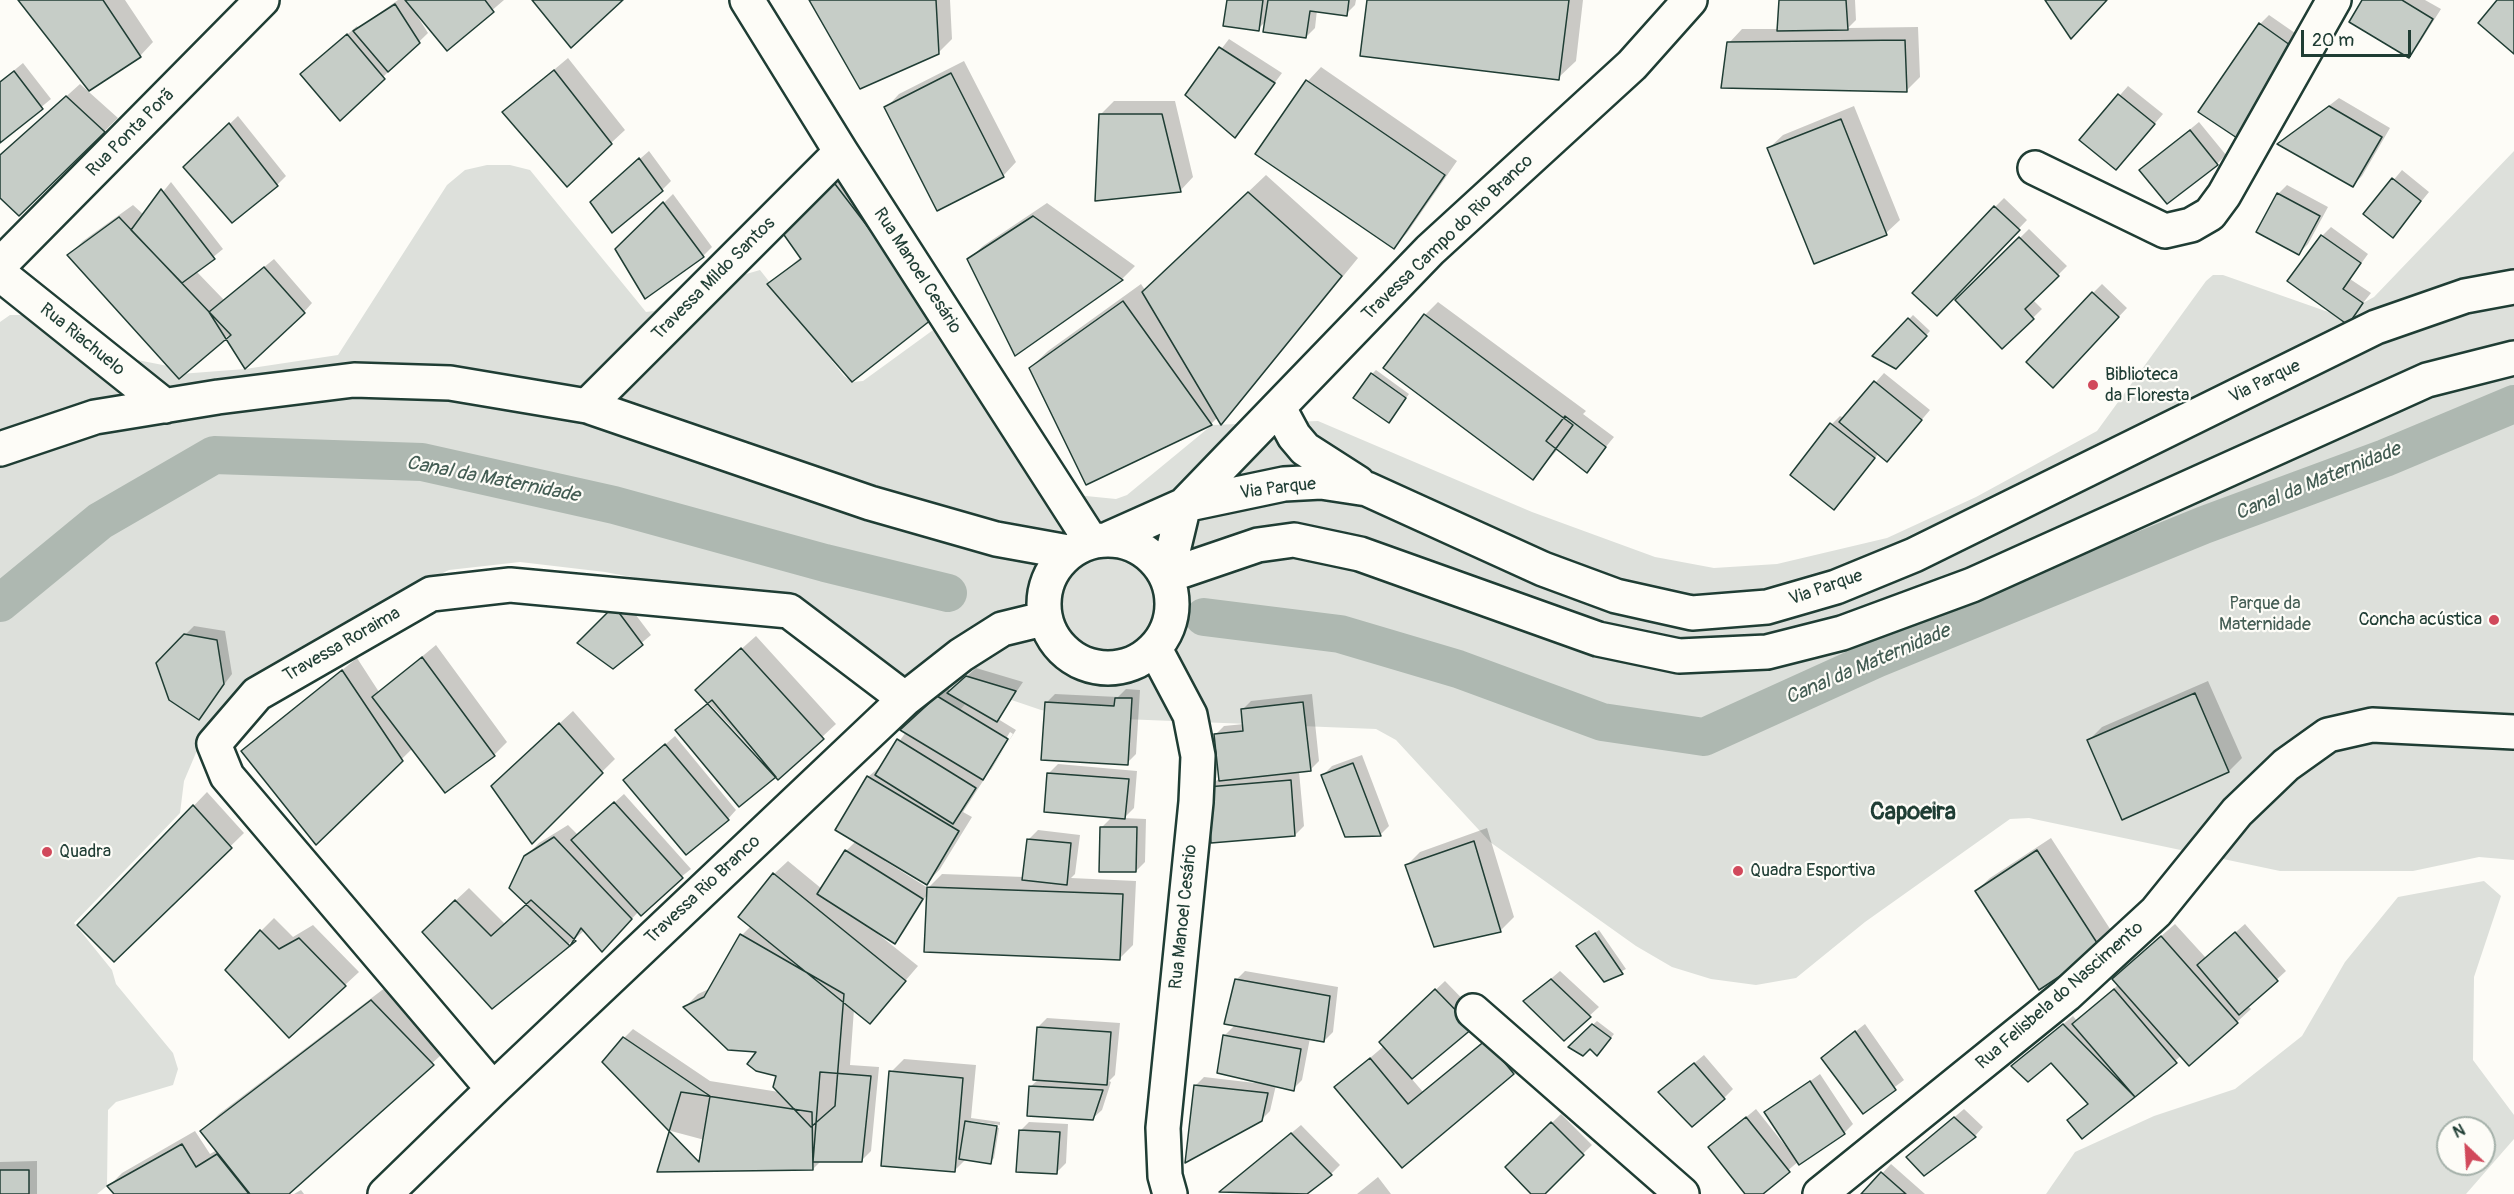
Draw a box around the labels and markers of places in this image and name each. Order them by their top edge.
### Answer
place label: Biblioteca da Floresta [2105,364,2189,406]
marker: Biblioteca da Floresta [2086,378,2100,392]
place label: Concha acústica [2359,609,2482,631]
marker: Concha acústica [2487,613,2501,627]
place label: Quadra [59,841,111,863]
marker: Quadra [40,845,54,859]
place label: Quadra Esportiva [1750,860,1875,882]
marker: Quadra Esportiva [1731,864,1745,878]

